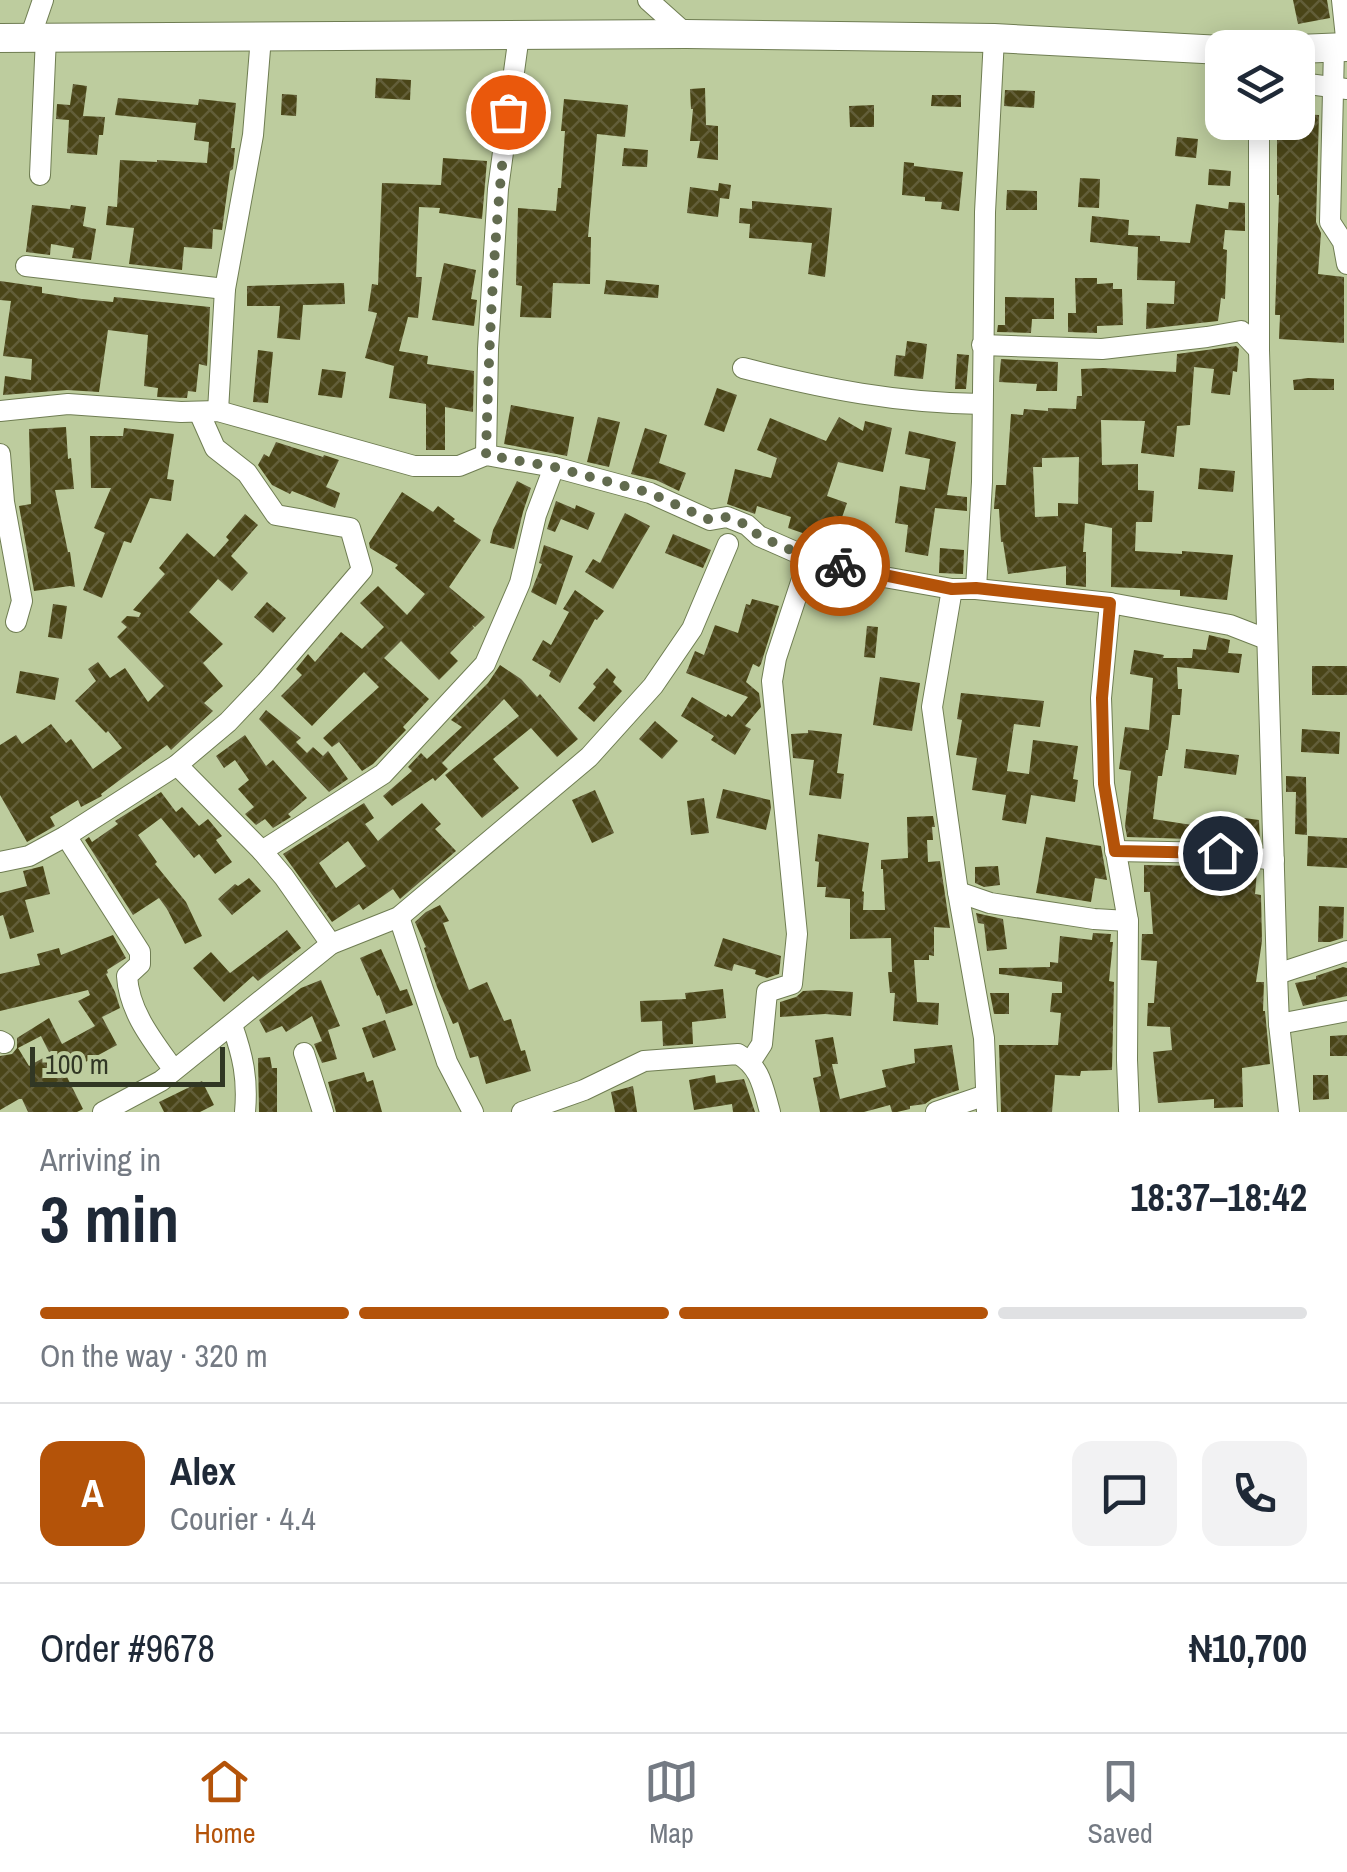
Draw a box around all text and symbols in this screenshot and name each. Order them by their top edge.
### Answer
map controls [1205,30,1315,140]
button: layers [1205,30,1315,140]
pin [466,70,551,155]
icon: bag [481,85,536,140]
courier [790,516,890,616]
icon: bike [813,539,868,594]
pin [1178,811,1263,896]
icon: home [1193,826,1248,881]
scale bar [30,1042,225,1086]
text: 100 m [45,1045,109,1083]
text: Arriving in [40,1138,161,1181]
text: 18:37–18:42 [1130,1172,1307,1223]
text: 3 min [40,1175,179,1262]
text: On the way · 320 m [40,1334,268,1377]
button: chat [1072,1441,1177,1546]
button: phone [1202,1441,1307,1546]
text: Alex [170,1446,236,1497]
text: A [81,1468,104,1519]
text: Courier · 4.4 [170,1497,316,1540]
text: Order #9678 [40,1623,215,1674]
text: ₦10,700 [1189,1623,1307,1674]
tab: Home [194,1754,256,1852]
tab: Map [644,1754,699,1852]
tab: Saved [1088,1754,1153,1852]

